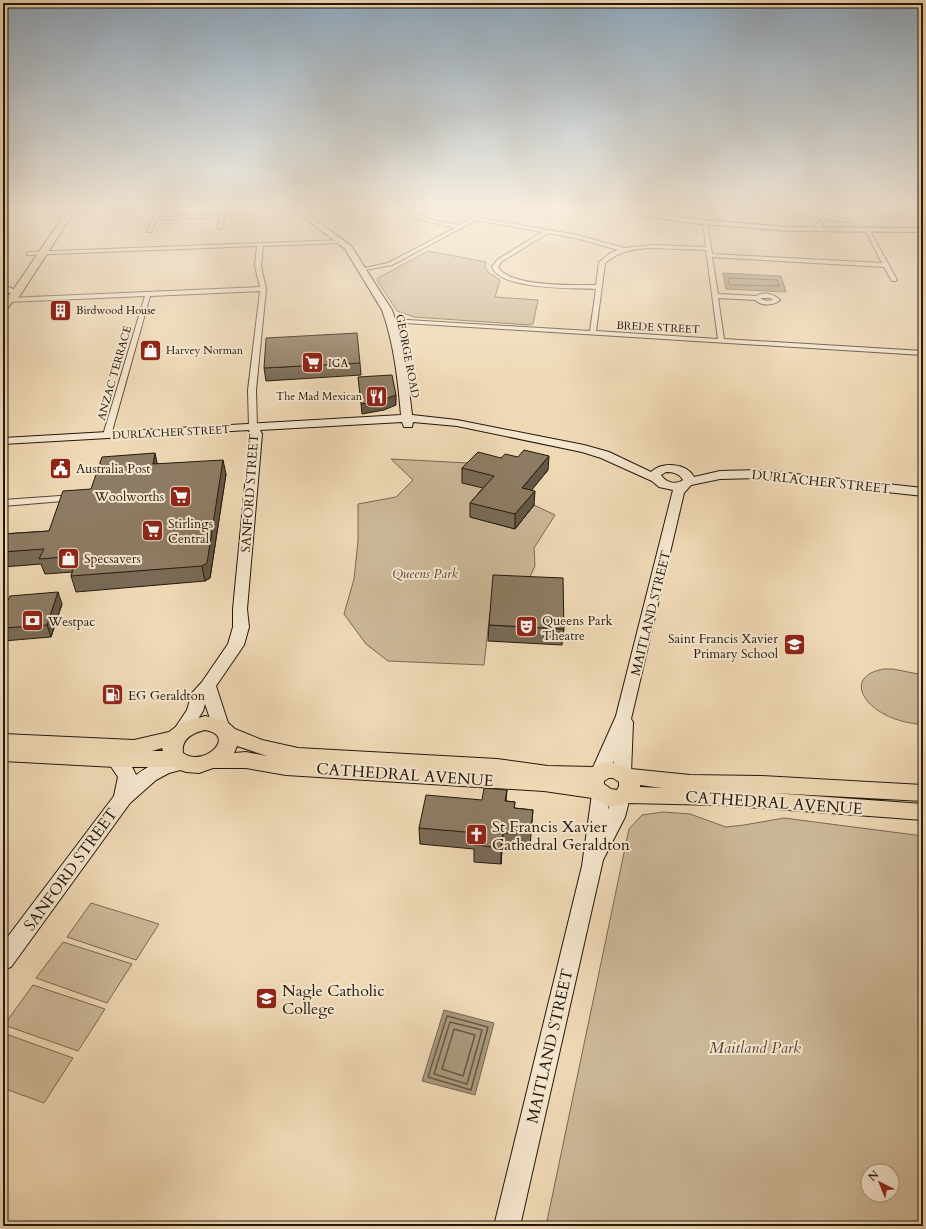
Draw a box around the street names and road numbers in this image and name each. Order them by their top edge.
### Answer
street label: GEORGE ROAD [392,313,423,399]
street label: BREDE STREET [616,318,700,337]
street label: ANZAC TERRACE [94,324,135,422]
street label: DURLACHER STREET [112,422,230,443]
street label: SANFORD STREET [237,433,263,553]
street label: DURLACHER STREET [751,466,892,498]
street label: MAITLAND STREET [627,548,675,678]
street label: CATHEDRAL AVENUE [316,758,494,792]
street label: CATHEDRAL AVENUE [685,786,863,820]
street label: SANFORD STREET [19,804,123,935]
street label: MAITLAND STREET [521,967,579,1126]

